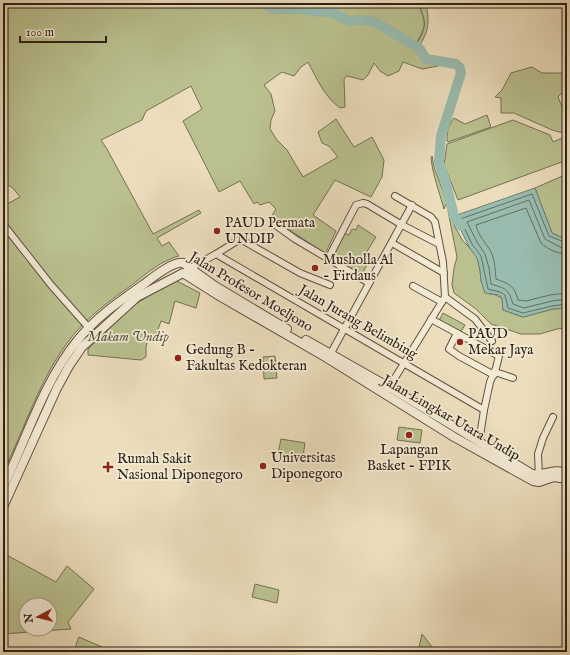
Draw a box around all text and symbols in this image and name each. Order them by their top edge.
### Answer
scale bar [20,18,106,44]
text: 100 m [26,25,54,40]
place label: PAUD Permata UNDIP [225,214,316,248]
marker: PAUD Permata UNDIP [212,226,222,236]
street label: Jalan Profesor Moeljono [184,247,317,336]
place label: Musholla Al - Firdaus [323,251,393,285]
marker: Musholla Al - Firdaus [310,263,320,273]
street label: Jalan Jurang Belimbing [294,280,421,363]
place label: PAUD Mekar Jaya [468,325,534,359]
park label: Makam Undip [87,328,169,346]
marker: PAUD Mekar Jaya [455,337,465,347]
place label: Gedung B - Fakultas Kedokteran [186,341,308,375]
marker: Gedung B - Fakultas Kedokteran [173,353,183,363]
street label: Jalan Lingkar Utara Undip [377,370,524,465]
marker: Lapangan Basket - FPIK [404,430,414,440]
place label: Lapangan Basket - FPIK [367,441,452,475]
place label: Universitas Diponegoro [271,449,343,483]
place label: Rumah Sakit Nasional Diponegoro [117,450,243,484]
marker: Rumah Sakit Nasional Diponegoro [102,461,114,473]
marker: Universitas Diponegoro [258,461,268,471]
north arrow [18,597,58,637]
text: N [21,612,37,625]

